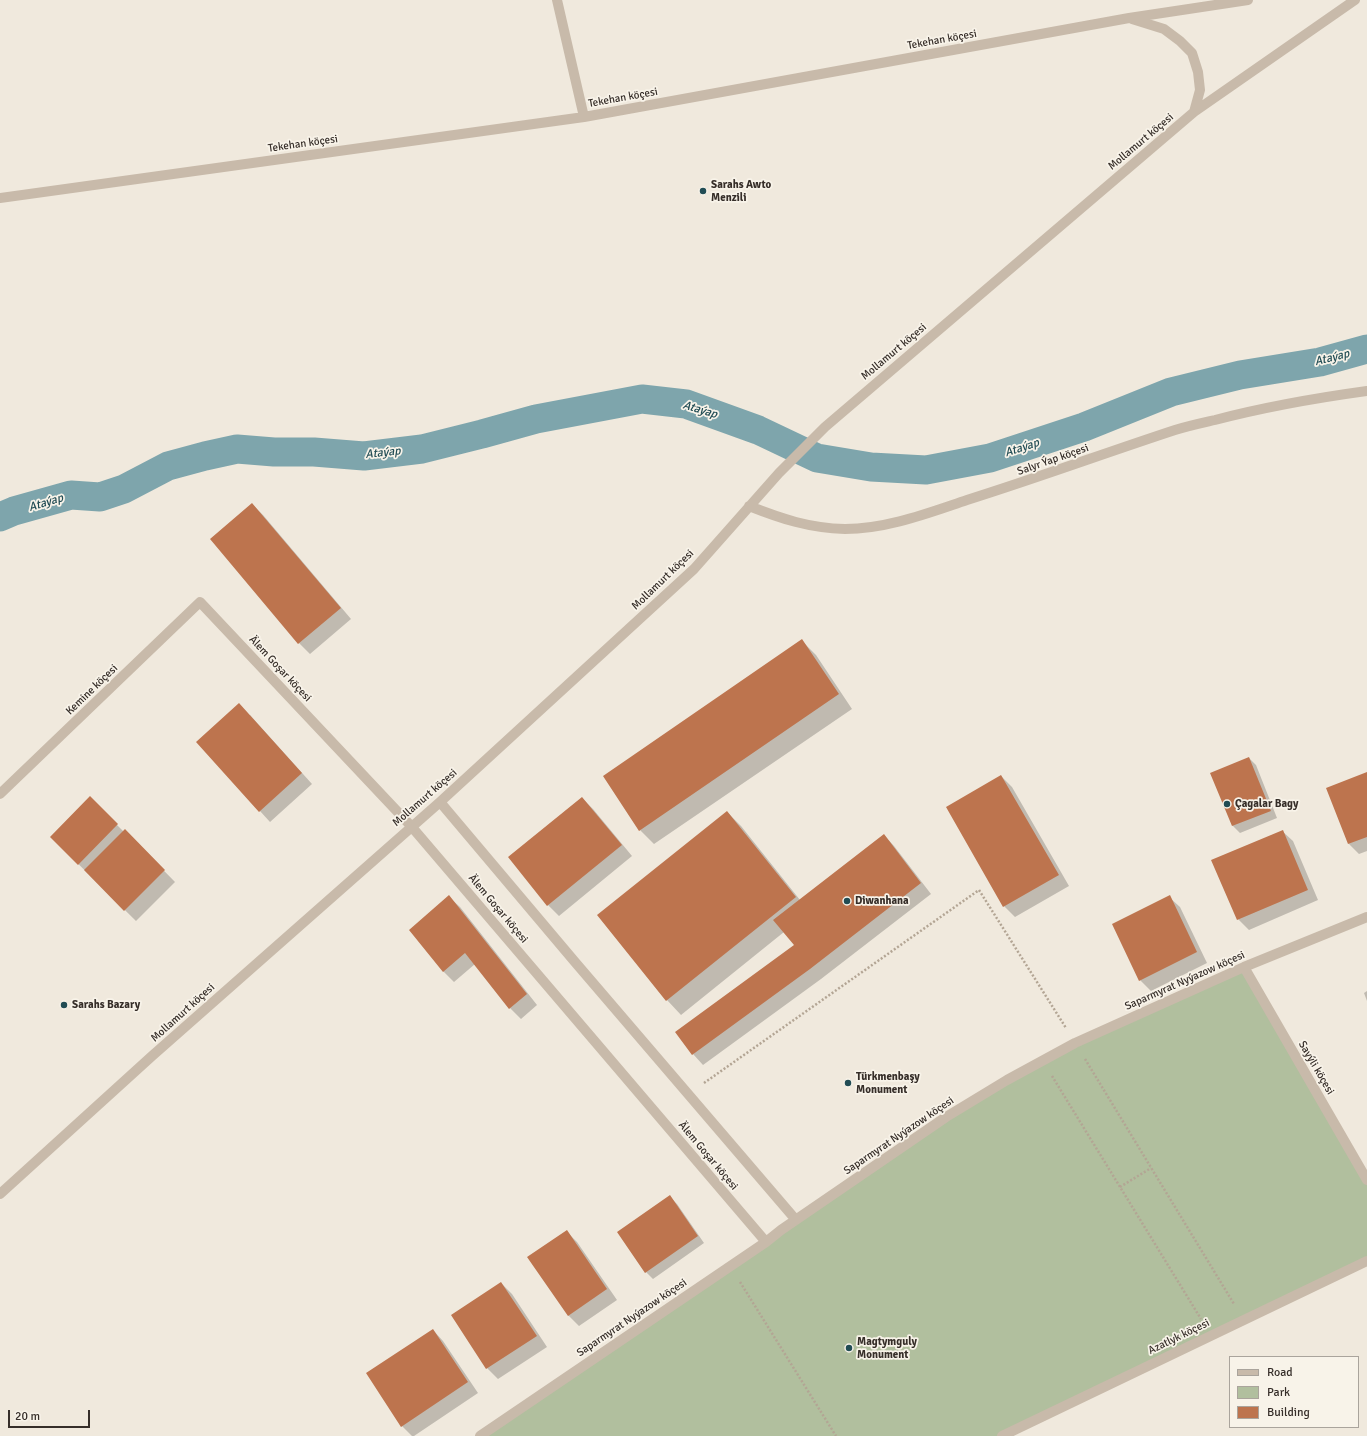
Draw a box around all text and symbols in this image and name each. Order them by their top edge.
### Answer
street label: Tekehan köçesi [906,27,978,53]
street label: Tekehan köçesi [587,85,659,111]
street label: Mollamurt köçesi [1106,111,1176,173]
street label: Tekehan köçesi [267,133,339,155]
place label: Sarahs Awto Menzili [711,178,771,204]
marker: Sarahs Awto Menzili [698,186,708,196]
street label: Mollamurt köçesi [859,321,929,383]
water label: Ataýap [1313,347,1351,369]
water label: Ataýap [681,398,719,422]
water label: Ataýap [1003,436,1041,460]
street label: Salyr Ýap köçesi [1016,442,1090,478]
water label: Ataýap [365,444,401,462]
water label: Ataýap [27,491,65,515]
street label: Mollamurt köçesi [629,547,697,613]
street label: Älem Goşar köçesi [246,633,314,705]
street label: Kemine köçesi [63,662,121,718]
street label: Mollamurt köçesi [390,766,460,830]
place label: Çagalar Bagy [1235,797,1298,811]
marker: Çagalar Bagy [1222,799,1232,809]
street label: Älem Goşar köçesi [465,872,531,946]
place label: Diwanhana [855,894,909,908]
marker: Diwanhana [842,896,852,906]
street label: Saparmyrat Nyýazow köçesi [1123,949,1247,1013]
street label: Mollamurt köçesi [148,981,218,1045]
place label: Sarahs Bazary [72,998,140,1012]
marker: Sarahs Bazary [59,1000,69,1010]
street label: Sayýli köçesi [1295,1039,1337,1097]
place label: Türkmenbaşy Monument [856,1070,920,1096]
marker: Türkmenbaşy Monument [843,1078,853,1088]
street label: Saparmyrat Nyýazow köçesi [841,1094,957,1178]
street label: Älem Goşar köçesi [675,1119,741,1193]
street label: Saparmyrat Nyýazow köçesi [574,1276,690,1360]
street label: Azatlyk köçesi [1146,1316,1212,1358]
place label: Magtymguly Monument [857,1335,917,1361]
marker: Magtymguly Monument [844,1343,854,1353]
legend [1229,1356,1359,1428]
text: Road [1267,1365,1293,1380]
text: Park [1267,1385,1290,1400]
scale bar [10,1402,92,1428]
text: Building [1267,1405,1310,1420]
text: 20 m [15,1409,40,1424]

